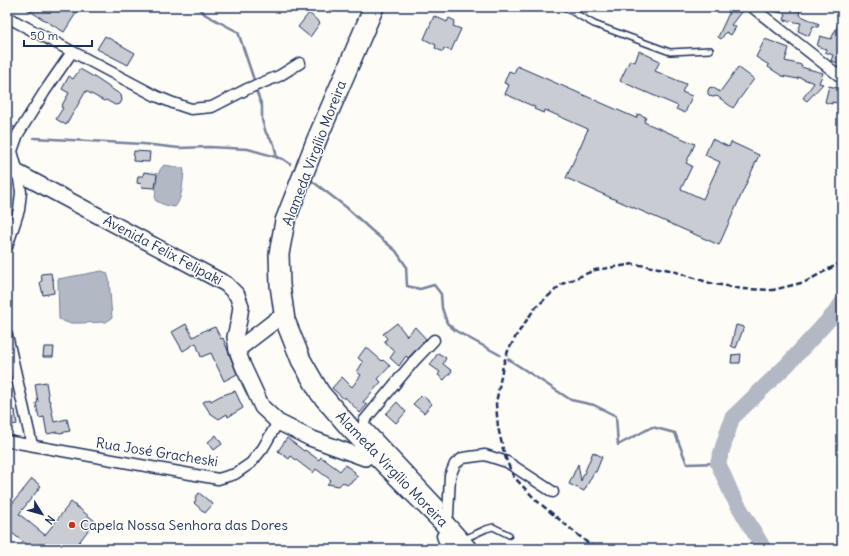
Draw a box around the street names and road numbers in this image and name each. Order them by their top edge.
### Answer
street label: Alameda Virgílio Moreira [278,78,350,228]
street label: Avenida Felix Felipaki [100,211,226,289]
street label: Alameda Virgílio Moreira [332,407,452,531]
street label: Rua José Gracheski [95,433,219,471]

